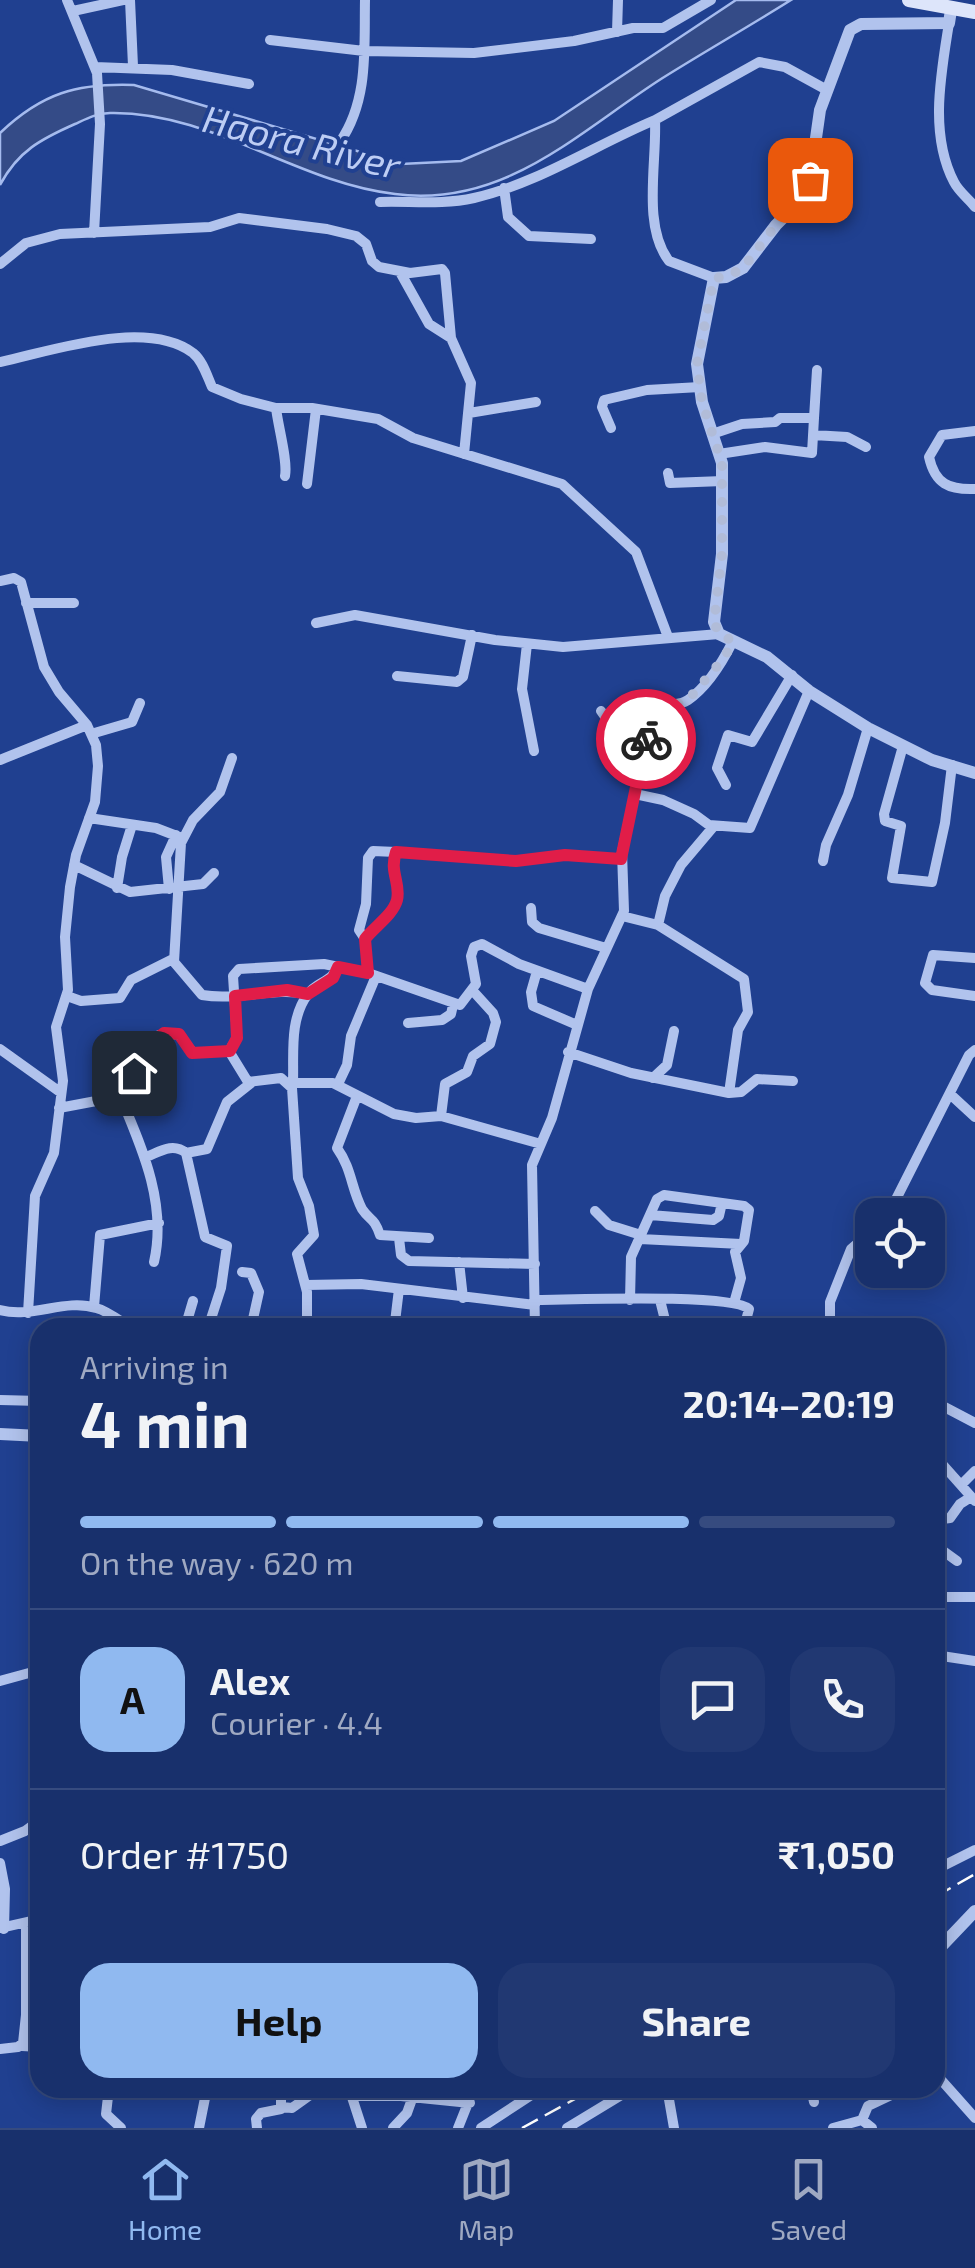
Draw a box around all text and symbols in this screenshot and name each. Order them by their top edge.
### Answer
water label: Haora River [198,94,406,188]
pin [768,138,853,223]
icon: bag [783,153,838,208]
courier [596,689,696,789]
icon: bike [619,712,674,767]
pin [92,1031,177,1116]
icon: home [107,1046,162,1101]
map controls [855,1198,945,1288]
button: locate [855,1198,945,1288]
text: Arriving in [80,1347,229,1385]
text: 20:14–20:19 [683,1380,895,1426]
text: 4 min [80,1383,250,1461]
text: On the way · 620 m [80,1543,354,1581]
button: chat [660,1647,765,1752]
button: phone [790,1647,895,1752]
text: Alex [210,1657,290,1703]
text: A [120,1676,145,1722]
text: Courier · 4.4 [210,1703,383,1741]
text: Order #1750 [80,1831,289,1877]
text: ₹1,050 [778,1831,895,1877]
button: Help [80,1963,478,2078]
button: Share [498,1963,895,2078]
tab: Home [128,2152,202,2246]
tab: Map [458,2152,514,2246]
tab: Saved [770,2152,847,2246]

